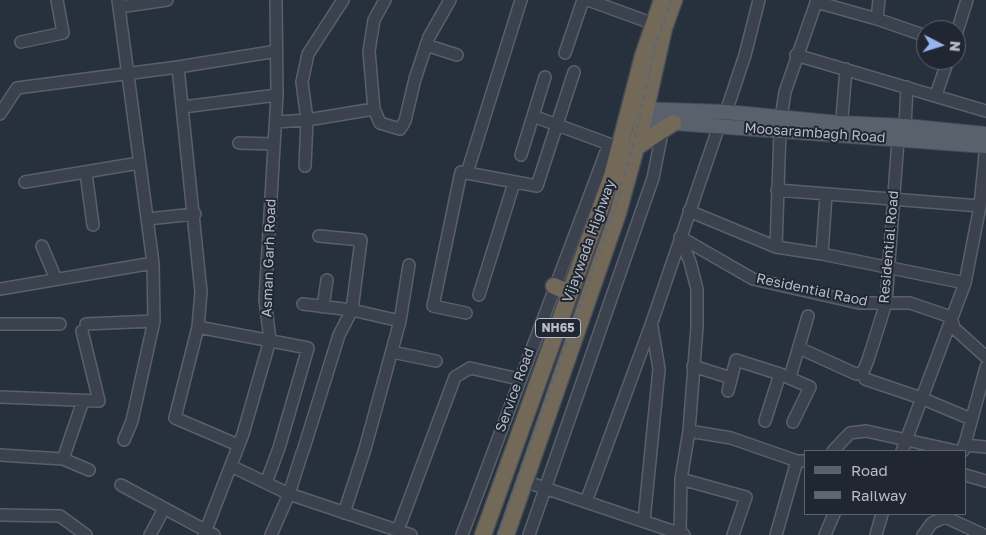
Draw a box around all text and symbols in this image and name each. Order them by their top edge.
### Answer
north arrow [916,20,966,70]
text: N [947,40,964,52]
street label: Moosarambagh Road [744,120,886,146]
street label: Vijaywada Highway [559,177,619,305]
street label: Residential Road [876,190,902,304]
street label: Asman Garh Road [259,198,279,318]
street label: Residential Raod [755,270,869,310]
road number: NH65 [536,318,580,338]
street label: Service Road [492,346,538,434]
legend [804,450,966,515]
text: Road [851,461,888,479]
text: Railway [851,486,907,504]

